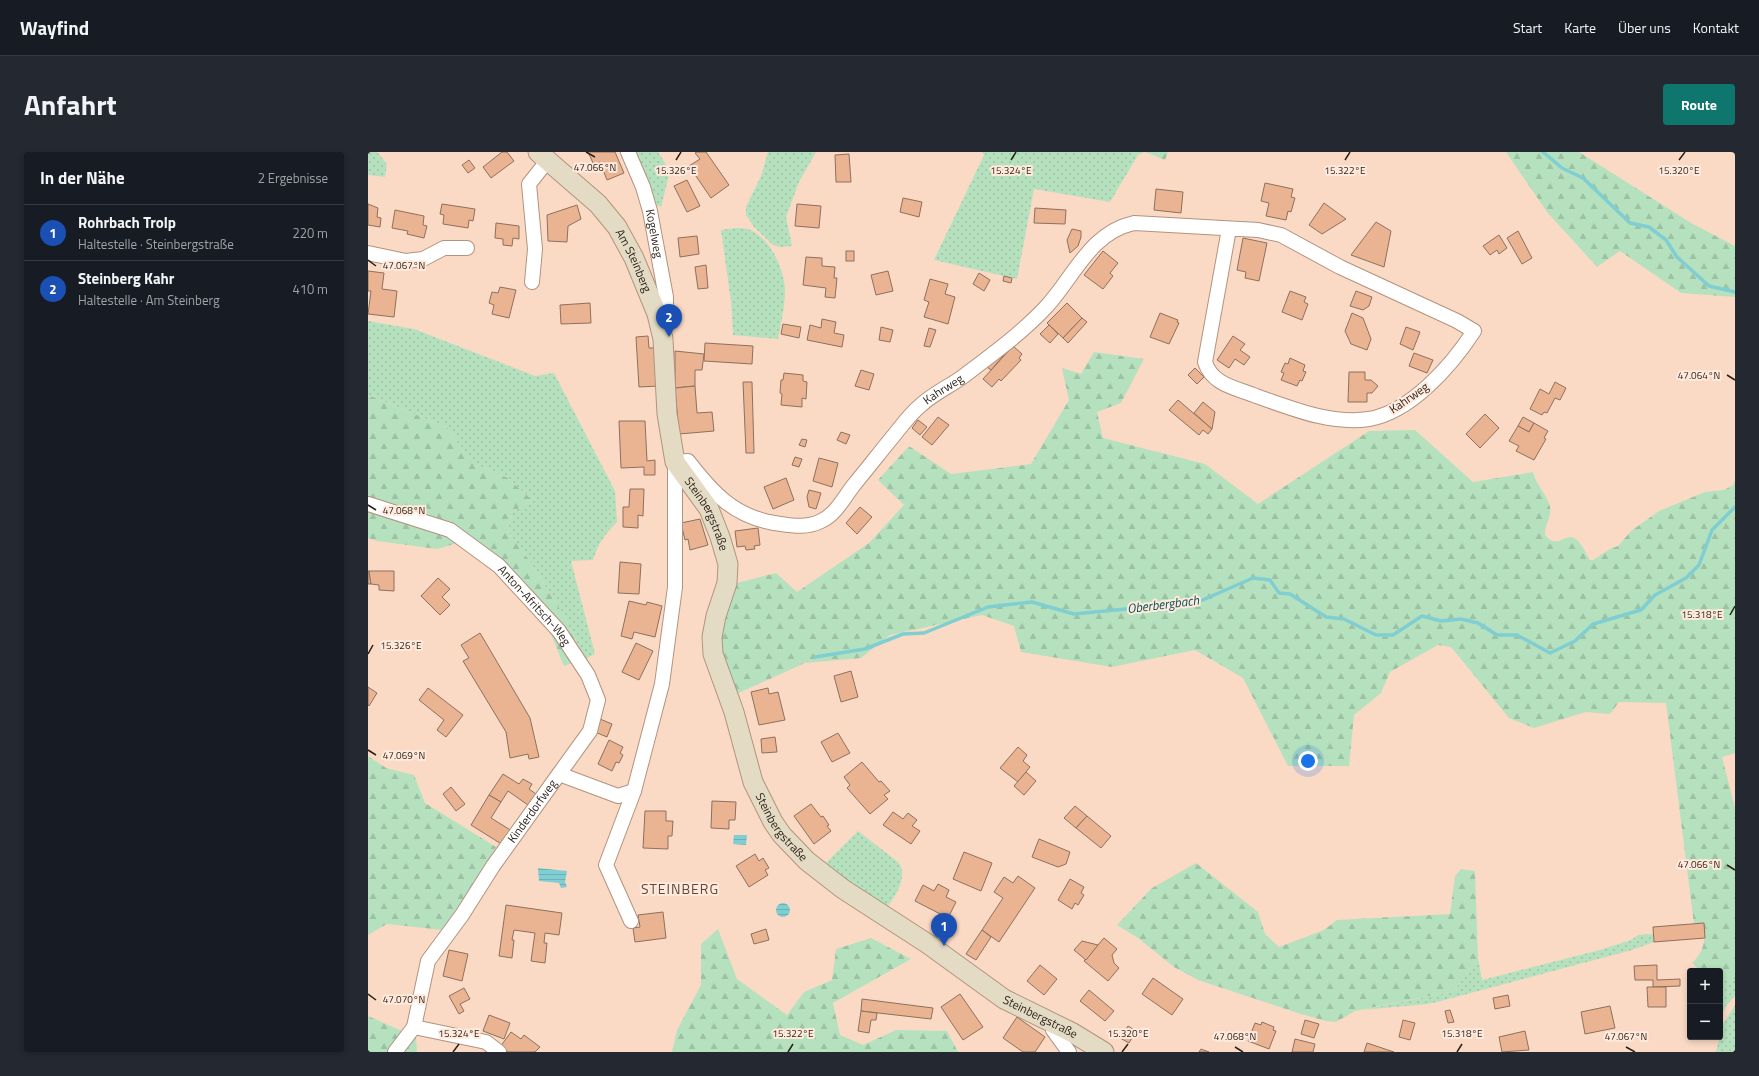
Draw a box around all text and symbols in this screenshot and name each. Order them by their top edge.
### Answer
text: Wayfind [20,13,89,42]
text: Start [1513,17,1542,38]
text: Karte [1564,17,1596,38]
text: Über uns [1618,17,1671,38]
text: Kontakt [1693,17,1739,38]
text: Anfahrt [24,83,117,126]
button: Route [1663,84,1735,125]
text: 47.066°N [574,160,616,175]
text: 15.326°E [655,163,697,178]
text: 15.324°E [990,163,1032,178]
text: 15.322°E [1324,163,1366,178]
text: 15.320°E [1658,163,1700,178]
text: In der Nähe [40,165,125,191]
text: 2 Ergebnisse [258,168,328,188]
street label: Kogelweg [641,207,669,259]
text: Rohrbach Trolp [78,211,176,234]
text: 1 [49,223,57,243]
text: 220 m [292,223,328,243]
street label: Am Steinberg [611,225,657,295]
text: Haltestelle · Steinbergstraße [78,234,234,254]
text: 47.067°N [383,258,425,273]
text: Steinberg Kahr [78,267,174,290]
text: 2 [49,279,57,299]
text: 410 m [292,279,328,299]
text: Haltestelle · Am Steinberg [78,290,220,310]
pin: 2 [656,304,682,337]
text: 47.064°N [1678,368,1720,383]
street label: Kahrweg [919,369,967,409]
street label: Kahrweg [1385,377,1432,418]
street label: Steinbergstraße [680,473,734,553]
text: 47.068°N [383,503,425,518]
street label: Anton-Afritsch-Weg [494,561,576,649]
water label: Oberbergbach [1126,590,1201,618]
text: 15.318°E [1681,607,1723,622]
text: 15.326°E [380,638,422,653]
text: 47.069°N [383,748,425,763]
your location [1298,751,1318,771]
street label: Kinderdorfweg [502,775,561,847]
street label: Steinbergstraße [751,789,813,866]
text: 47.066°N [1678,857,1720,872]
district label: STEINBERG [641,878,719,899]
pin: 1 [931,913,957,946]
map controls [1687,968,1723,1040]
button: + [1687,968,1723,1004]
street label: Steinbergstraße [1000,990,1082,1043]
text: 47.070°N [383,992,425,1007]
button: − [1687,1004,1723,1040]
text: 15.324°E [438,1026,480,1041]
text: 15.322°E [772,1026,814,1041]
text: 15.320°E [1107,1026,1149,1041]
text: 15.318°E [1441,1026,1483,1041]
text: 47.068°N [1214,1029,1256,1044]
text: 47.067°N [1605,1029,1647,1044]

